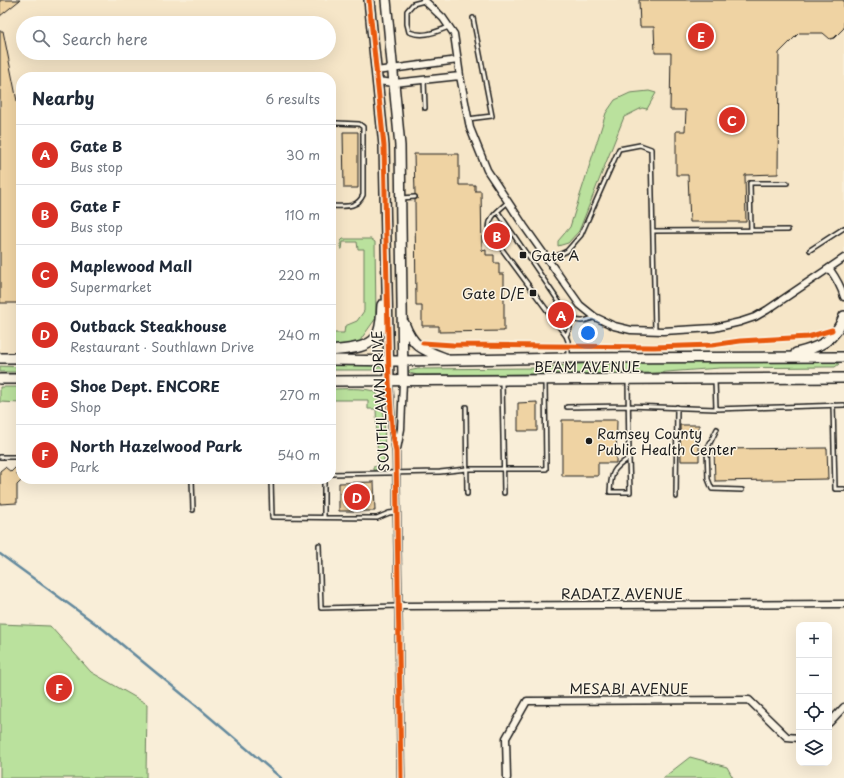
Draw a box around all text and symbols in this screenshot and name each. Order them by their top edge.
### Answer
search box [16,16,336,60]
pin: E [688,21,714,51]
icon: search [30,27,52,49]
text: Search here [62,27,148,50]
text: Nearby [32,85,94,111]
text: 6 results [265,89,320,108]
pin: C [719,105,745,135]
text: Gate B [70,134,122,157]
text: A [40,145,50,164]
text: 30 m [286,145,320,164]
text: Bus stop [70,157,123,176]
text: Gate F [70,194,121,217]
text: B [41,205,49,224]
text: 110 m [285,205,320,224]
text: Bus stop [70,217,123,236]
pin: B [484,221,510,251]
place label: Gate A [531,245,580,266]
marker: Gate A [518,250,528,260]
text: Maplewood Mall [70,254,192,277]
text: C [40,265,50,284]
text: 220 m [278,265,320,284]
text: Supermarket [70,277,152,296]
place label: Gate D/E [462,283,525,304]
marker: Gate D/E [528,288,538,298]
pin: A [548,300,574,330]
text: Outback Steakhouse [70,314,227,337]
your location [578,323,598,343]
text: D [40,325,50,344]
text: 240 m [278,325,320,344]
street label: SOUTHLAWN DRIVE [366,330,394,472]
text: Restaurant · Southlawn Drive [70,337,254,356]
street label: BEAM AVENUE [534,356,640,377]
text: Shoe Dept. ENCORE [70,374,220,397]
text: E [41,385,49,404]
text: 270 m [279,385,320,404]
text: Shop [70,397,101,416]
place label: Ramsey County Public Health Center [597,423,736,460]
text: North Hazelwood Park [70,434,242,457]
marker: Ramsey County Public Health Center [584,436,594,446]
text: F [41,445,49,464]
text: 540 m [277,445,320,464]
text: Park [70,457,99,476]
pin: D [344,482,370,512]
street label: RADATZ AVENUE [561,583,683,604]
map controls [796,622,832,766]
button: + [796,622,832,658]
button: − [796,658,832,694]
pin: F [46,673,72,703]
street label: MESABI AVENUE [569,678,689,699]
button: locate [796,694,832,730]
button: layers [796,730,832,766]

